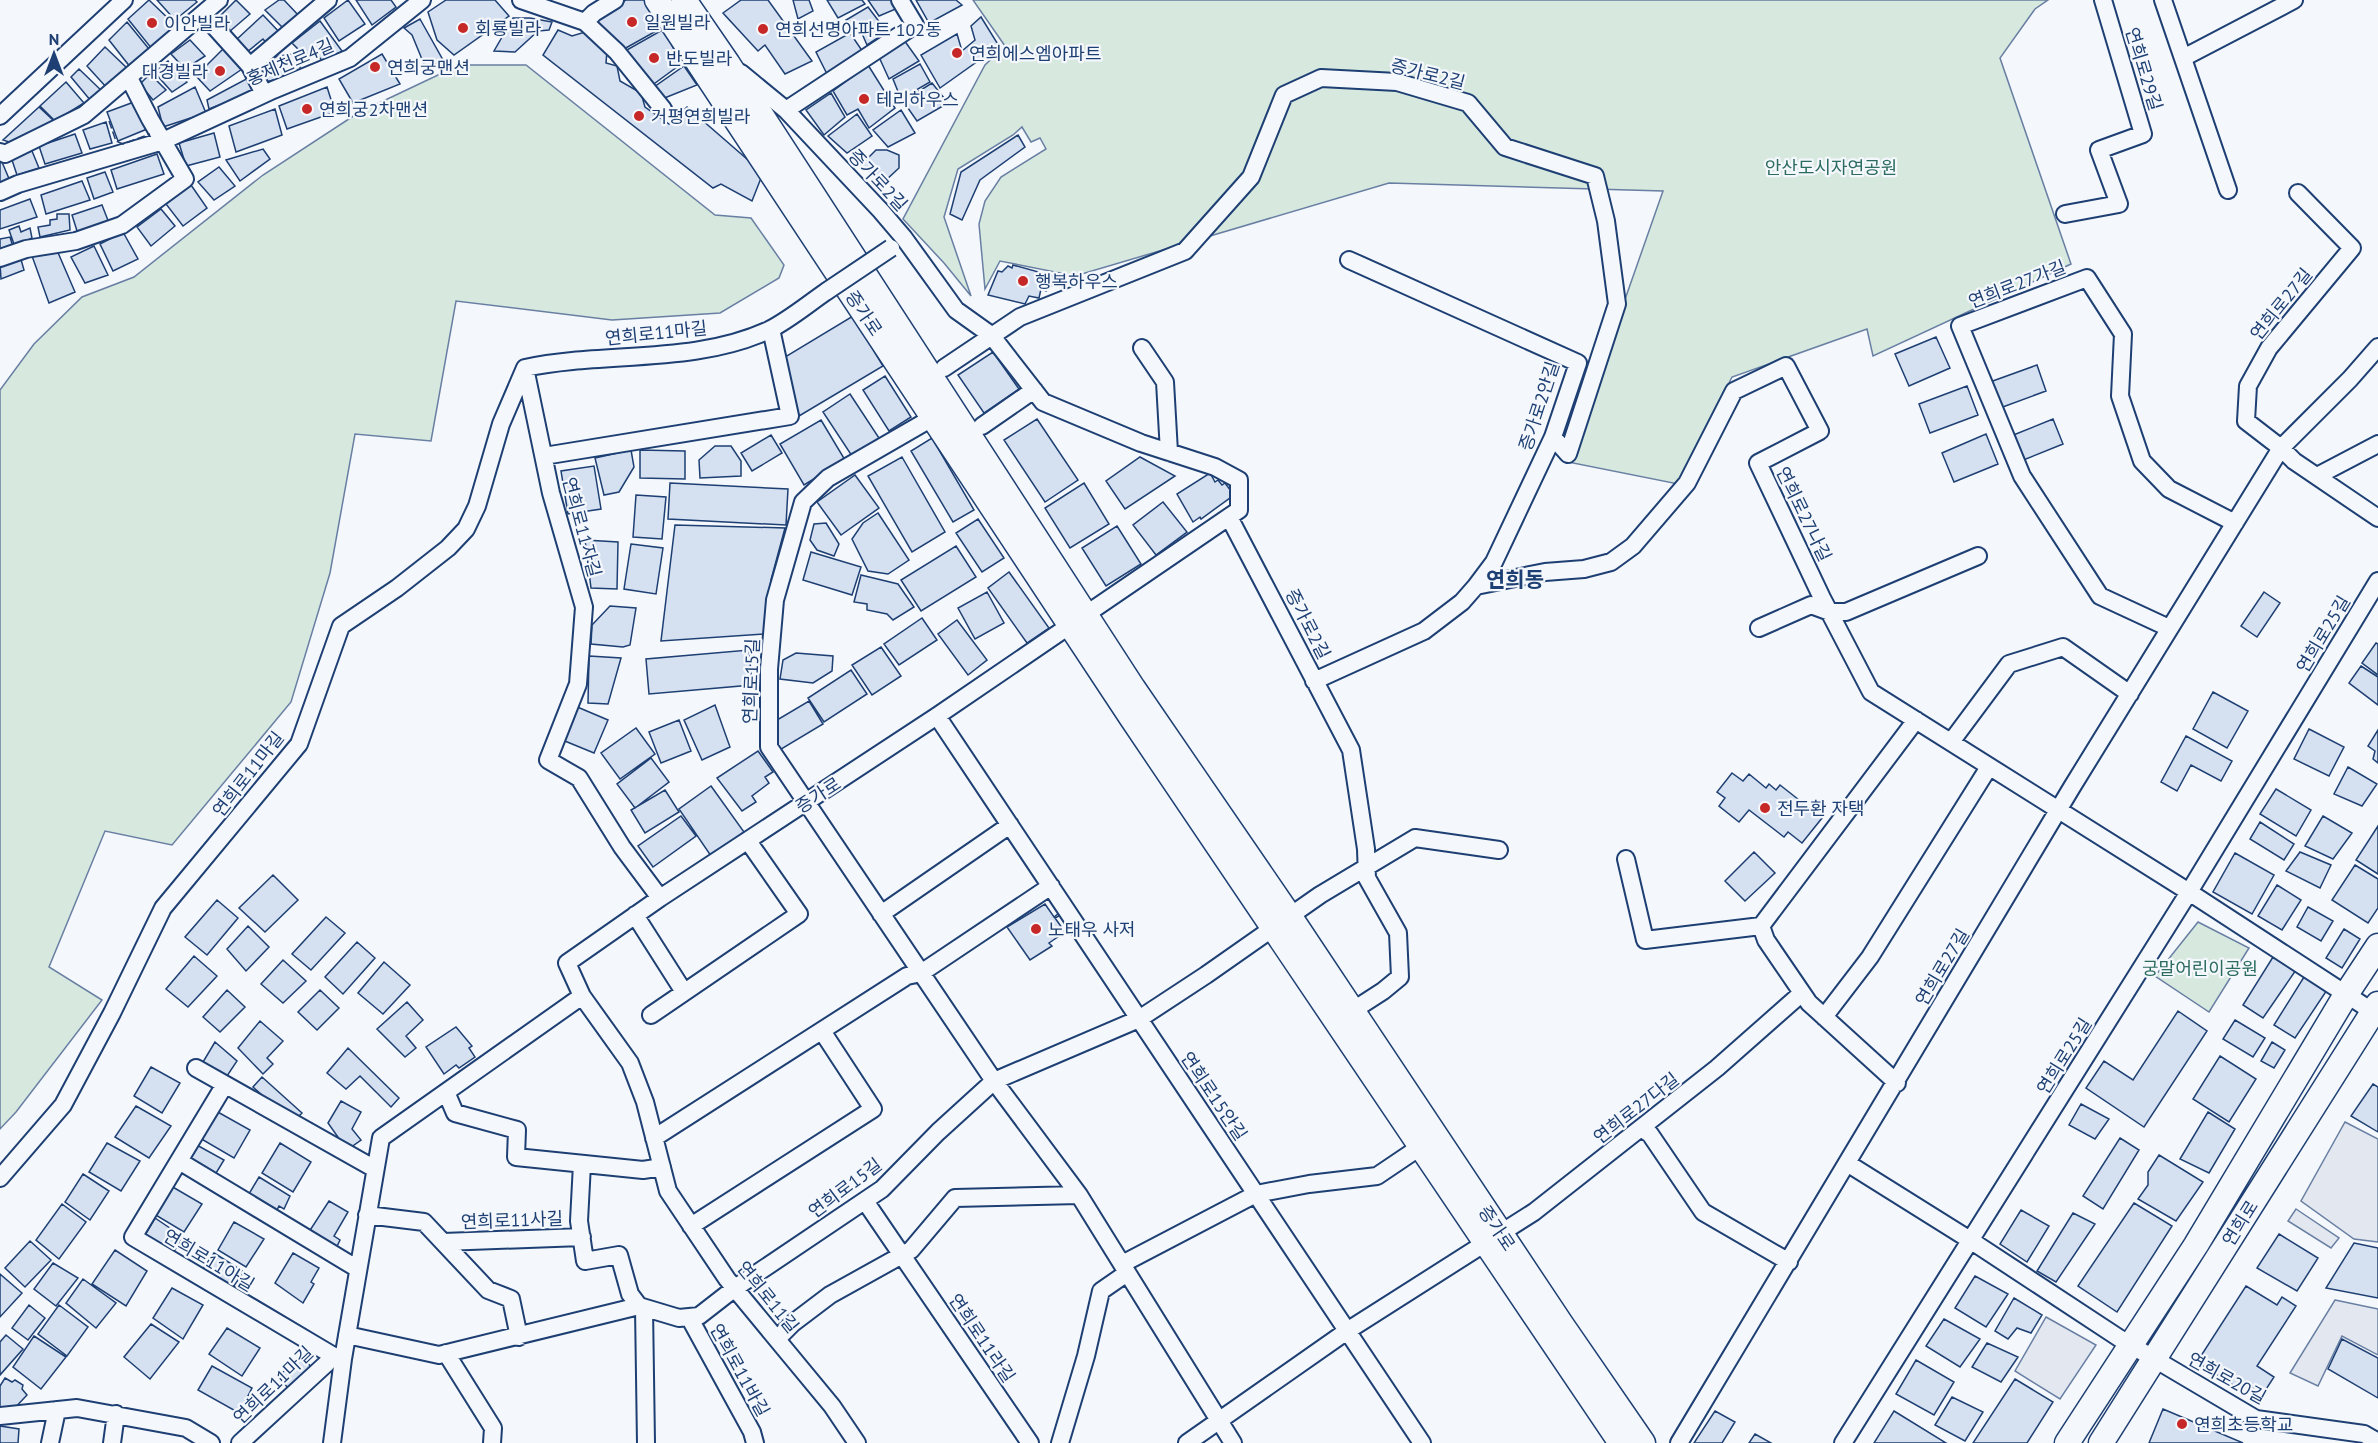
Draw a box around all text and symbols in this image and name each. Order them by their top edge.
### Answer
place label: 일원빌라 [644,11,711,34]
place label: 이안빌라 [164,12,231,35]
marker: 일원빌라 [625,15,639,29]
marker: 이안빌라 [145,16,159,30]
place label: 회룡빌라 [475,17,542,40]
place label: 연희선명아파트 102동 [775,18,942,41]
marker: 회룡빌라 [456,21,470,35]
marker: 연희선명아파트 102동 [756,22,770,36]
north arrow [24,24,84,84]
street label: 연희로29길 [2120,25,2168,113]
text: N [49,29,59,49]
street label: 홍제천로4길 [243,33,337,91]
place label: 연희에스엠아파트 [969,42,1101,65]
marker: 연희에스엠아파트 [950,46,964,60]
place label: 반도빌라 [666,47,733,70]
marker: 반도빌라 [647,51,661,65]
street label: 증가로2길 [1388,54,1468,94]
place label: 연희궁맨션 [387,56,470,79]
place label: 대경빌라 [142,60,208,83]
marker: 연희궁맨션 [368,60,382,74]
marker: 대경빌라 [213,64,227,78]
place label: 테리하우스 [876,88,959,111]
marker: 테리하우스 [857,92,871,106]
place label: 연희궁2차맨션 [319,98,428,121]
marker: 연희궁2차맨션 [300,102,314,116]
place label: 거평연희빌라 [651,105,751,128]
marker: 거평연희빌라 [632,109,646,123]
street label: 증가로2길 [844,144,912,216]
park label: 안산도시자연공원 [1765,156,1897,179]
street label: 연희로27가길 [1965,255,2069,313]
street label: 연희로27길 [2245,263,2317,345]
place label: 행복하우스 [1035,270,1118,293]
marker: 행복하우스 [1016,274,1030,288]
street label: 증가로 [841,286,887,340]
street label: 연희로11마길 [604,316,708,350]
street label: 증가로2안길 [1514,358,1564,454]
street label: 연희로27나길 [1771,463,1837,565]
street label: 연희로11자길 [558,475,606,579]
district label: 연희동 [1486,566,1544,593]
street label: 증가로2길 [1280,585,1336,663]
street label: 연희로25길 [2291,591,2355,677]
street label: 연희로15길 [738,638,764,724]
street label: 연희로11마길 [207,727,289,821]
street label: 증가로 [791,772,845,818]
place label: 전두환 자택 [1777,797,1865,820]
marker: 전두환 자택 [1758,801,1772,815]
place label: 노태우 사저 [1048,918,1136,941]
marker: 노태우 사저 [1029,922,1043,936]
street label: 연희로27길 [1910,924,1974,1010]
park label: 궁말어린이공원 [2142,957,2258,980]
street label: 연희로25길 [2031,1013,2097,1099]
street label: 연희로15안길 [1176,1047,1252,1145]
street label: 연희로27다길 [1589,1067,1683,1149]
street label: 연희로15길 [804,1153,886,1223]
street label: 연희로 [2217,1196,2263,1250]
street label: 증가로 [1474,1201,1520,1255]
street label: 연희로11사길 [460,1207,564,1233]
street label: 연희로11아길 [159,1224,259,1296]
street label: 연희로11길 [732,1256,804,1338]
street label: 연희로11라길 [944,1289,1020,1387]
street label: 연희로11바길 [705,1320,775,1420]
street label: 연희로11마길 [228,1341,318,1429]
street label: 연희로20길 [2184,1347,2270,1409]
place label: 연희초등학교 [2194,1413,2293,1436]
marker: 연희초등학교 [2175,1417,2189,1431]

